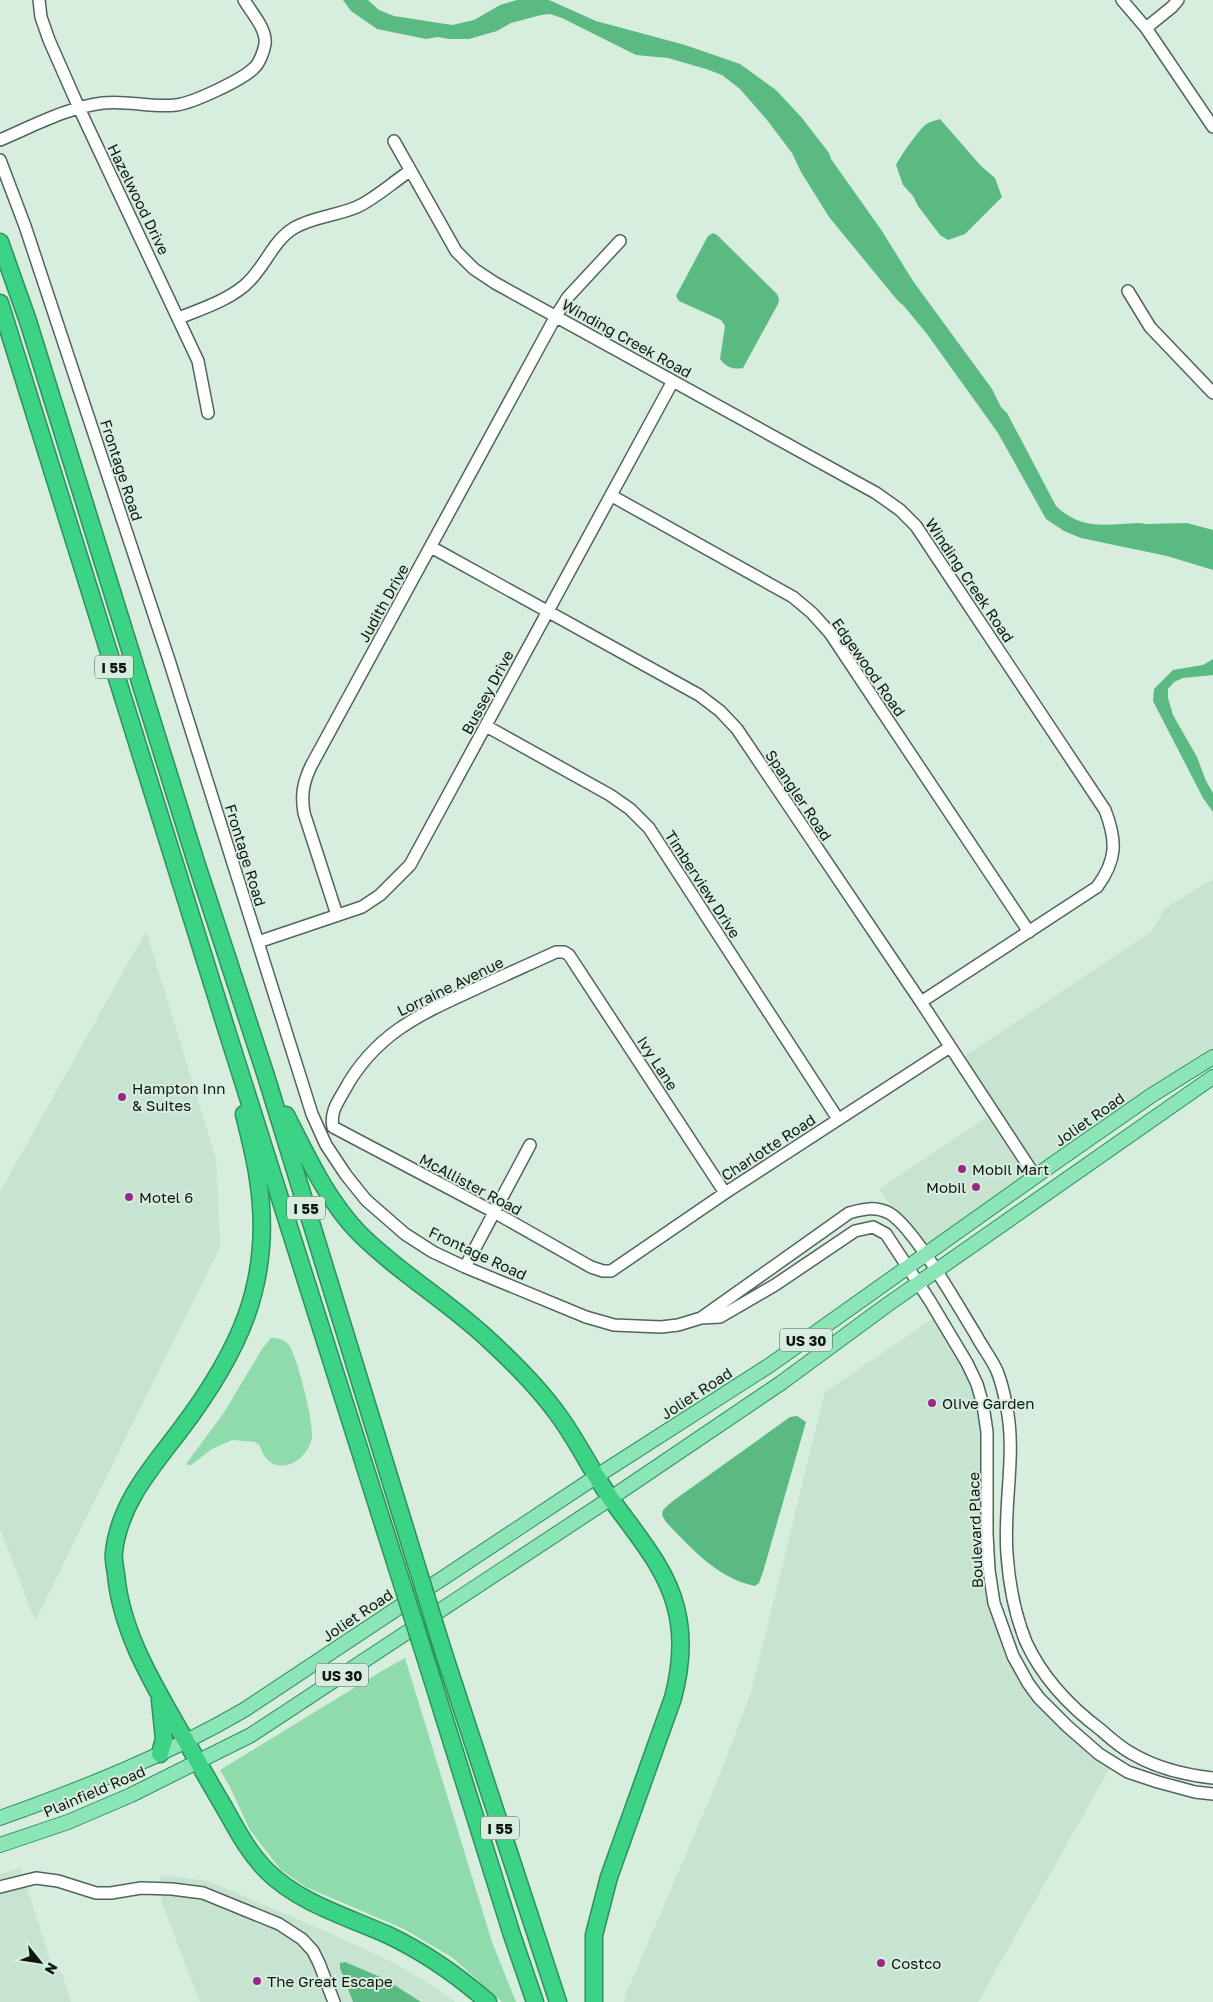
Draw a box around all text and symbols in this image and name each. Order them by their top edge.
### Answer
street label: Hazelwood Drive [104,141,174,258]
street label: Winding Creek Road [559,295,695,381]
street label: Frontage Road [97,417,147,523]
street label: Winding Creek Road [922,515,1018,645]
street label: Judith Drive [354,560,412,645]
street label: Edgewood Road [828,614,910,720]
street label: Bussey Drive [457,647,517,737]
road number: I 55 [95,656,133,679]
street label: Spangler Road [762,746,836,844]
street label: Frontage Road [222,802,270,908]
street label: Timberview Drive [661,827,745,942]
street label: Lorraine Avenue [394,952,506,1020]
street label: Ivy Lane [634,1033,682,1094]
place label: Hampton Inn & Suites [132,1079,226,1114]
street label: Joliet Road [1051,1088,1127,1150]
marker: Hampton Inn & Suites [116,1091,128,1103]
street label: Charlotte Road [718,1110,818,1184]
street label: McAllister Road [417,1149,525,1219]
place label: Mobil Mart [972,1160,1049,1178]
marker: Mobil Mart [956,1163,968,1175]
place label: Mobil [926,1178,966,1196]
marker: Mobil [970,1181,982,1193]
place label: Motel 6 [139,1188,193,1206]
marker: Motel 6 [123,1191,135,1203]
road number: I 55 [287,1196,325,1220]
street label: Frontage Road [426,1223,530,1283]
road number: US 30 [780,1328,832,1352]
street label: Joliet Road [657,1363,735,1423]
place label: Olive Garden [942,1394,1034,1412]
marker: Olive Garden [926,1397,938,1409]
street label: Boulevard Place [964,1471,986,1588]
street label: Joliet Road [318,1585,396,1645]
road number: US 30 [316,1664,368,1686]
street label: Plainfield Road [40,1761,148,1821]
road number: I 55 [481,1816,519,1840]
north arrow [15,1937,65,1987]
place label: Costco [891,1954,941,1972]
marker: Costco [875,1957,887,1969]
text: N [42,1960,62,1978]
place label: The Great Escape [267,1972,393,1990]
marker: The Great Escape [251,1975,263,1987]

